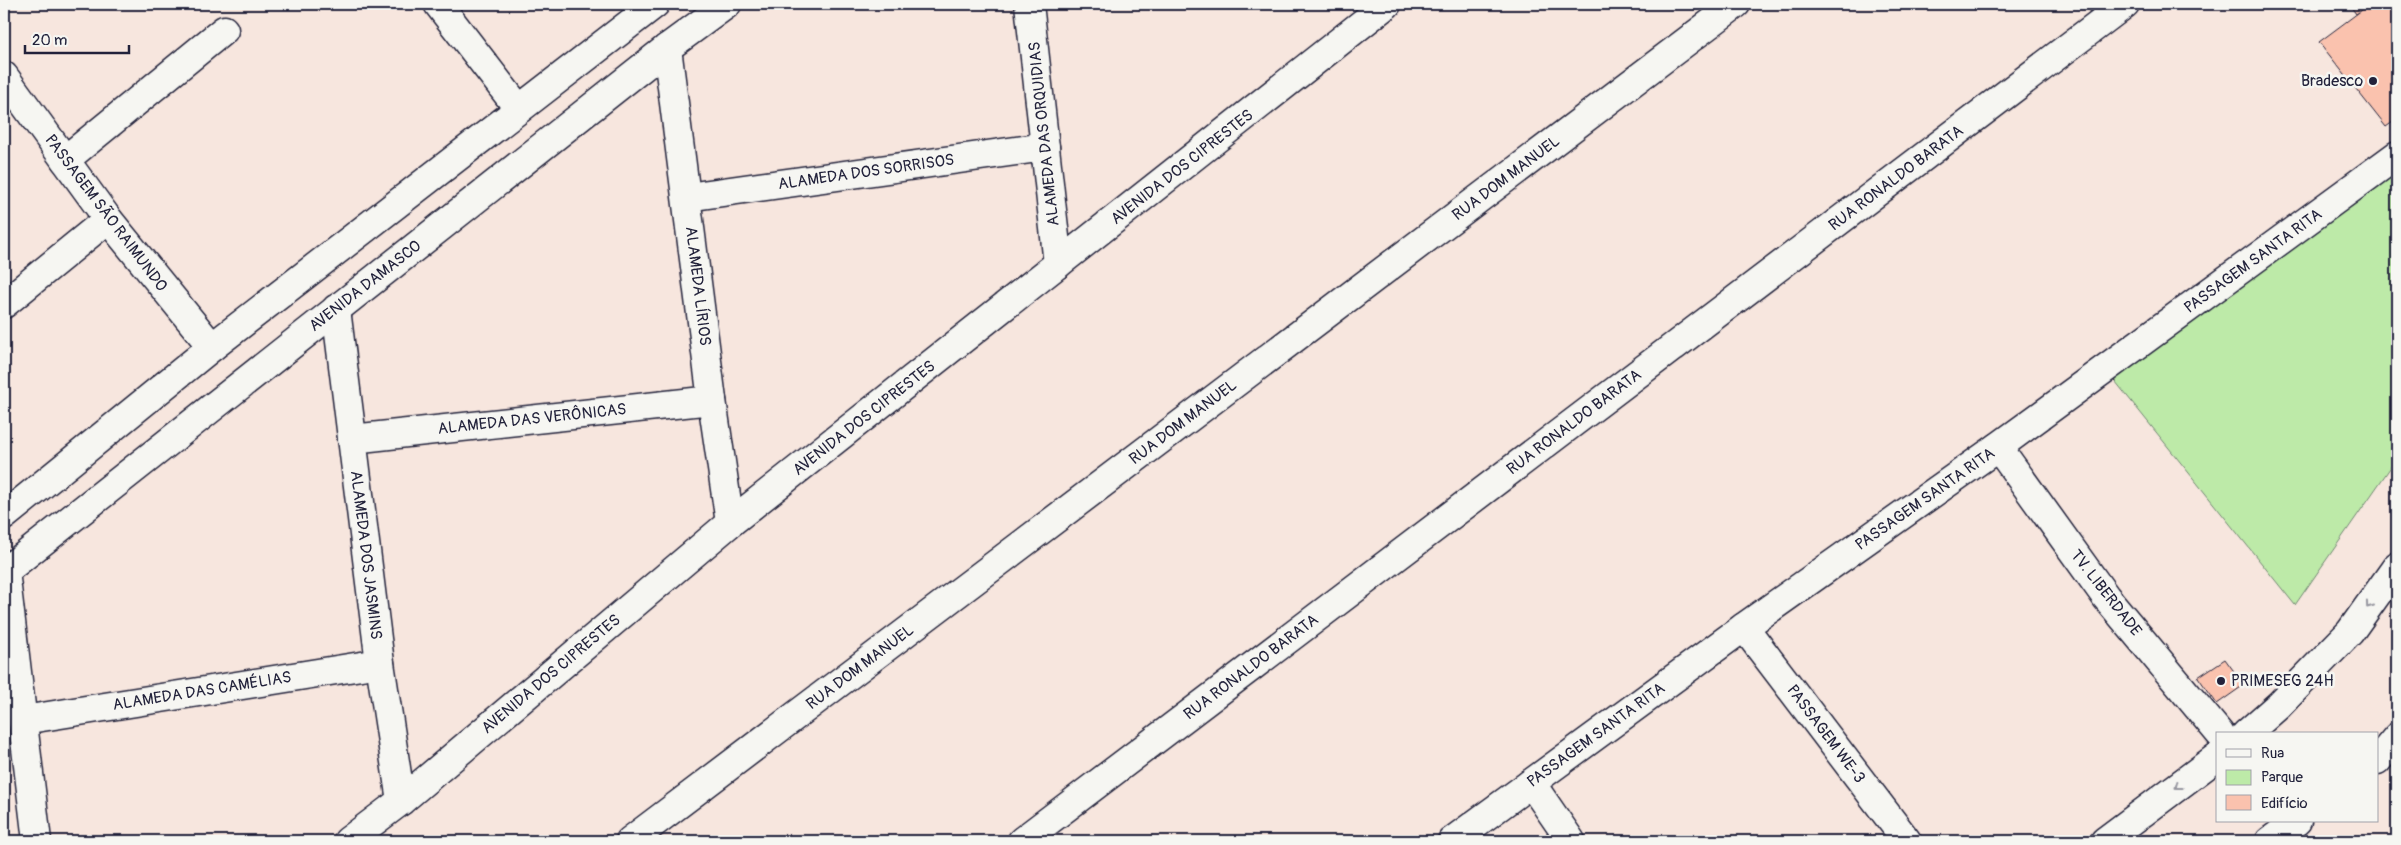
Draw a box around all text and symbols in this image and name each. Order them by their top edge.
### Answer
scale bar [25,22,129,54]
text: 20 m [32,31,67,50]
street label: ALAMEDA DAS ORQUIDIAS [1024,41,1064,227]
place label: Bradesco [2301,71,2363,91]
marker: Bradesco [2367,75,2379,87]
street label: AVENIDA DOS CIPRESTES [1107,105,1257,229]
street label: RUA RONALDO BARATA [1825,121,1967,235]
street label: PASSAGEM SÃO RAIMUNDO [40,131,172,295]
street label: RUA DOM MANUEL [1448,131,1564,225]
street label: ALAMEDA DOS SORRISOS [777,150,955,194]
street label: PASSAGEM SANTA RITA [2180,204,2326,318]
street label: ALAMEDA LÍRIOS [681,225,715,347]
street label: AVENIDA DAMASCO [305,236,425,336]
street label: AVENIDA DOS CIPRESTES [789,356,939,480]
street label: RUA RONALDO BARATA [1503,365,1645,479]
street label: RUA DOM MANUEL [1125,375,1241,469]
street label: ALAMEDA DAS VERÔNICAS [437,399,627,439]
street label: PASSAGEM SANTA RITA [1851,443,1999,555]
street label: ALAMEDA DOS JASMINS [346,469,386,641]
street label: TV. LIBERDADE [2066,546,2146,640]
one-way arrow [2366,600,2375,609]
street label: AVENIDA DOS CIPRESTES [477,610,625,738]
street label: RUA RONALDO BARATA [1180,610,1322,724]
street label: RUA DOM MANUEL [802,620,918,714]
street label: ALAMEDA DAS CAMÉLIAS [111,667,293,715]
place label: PRIMESEG 24H [2231,671,2334,691]
marker: PRIMESEG 24H [2215,675,2227,687]
street label: PASSAGEM SANTA RITA [1523,678,1669,792]
street label: PASSAGEM WE-3 [1782,681,1870,787]
legend [2216,732,2378,822]
text: Rua [2261,744,2284,763]
text: Parque [2261,768,2304,787]
one-way arrow [2174,780,2184,789]
text: Edifício [2261,794,2307,813]

